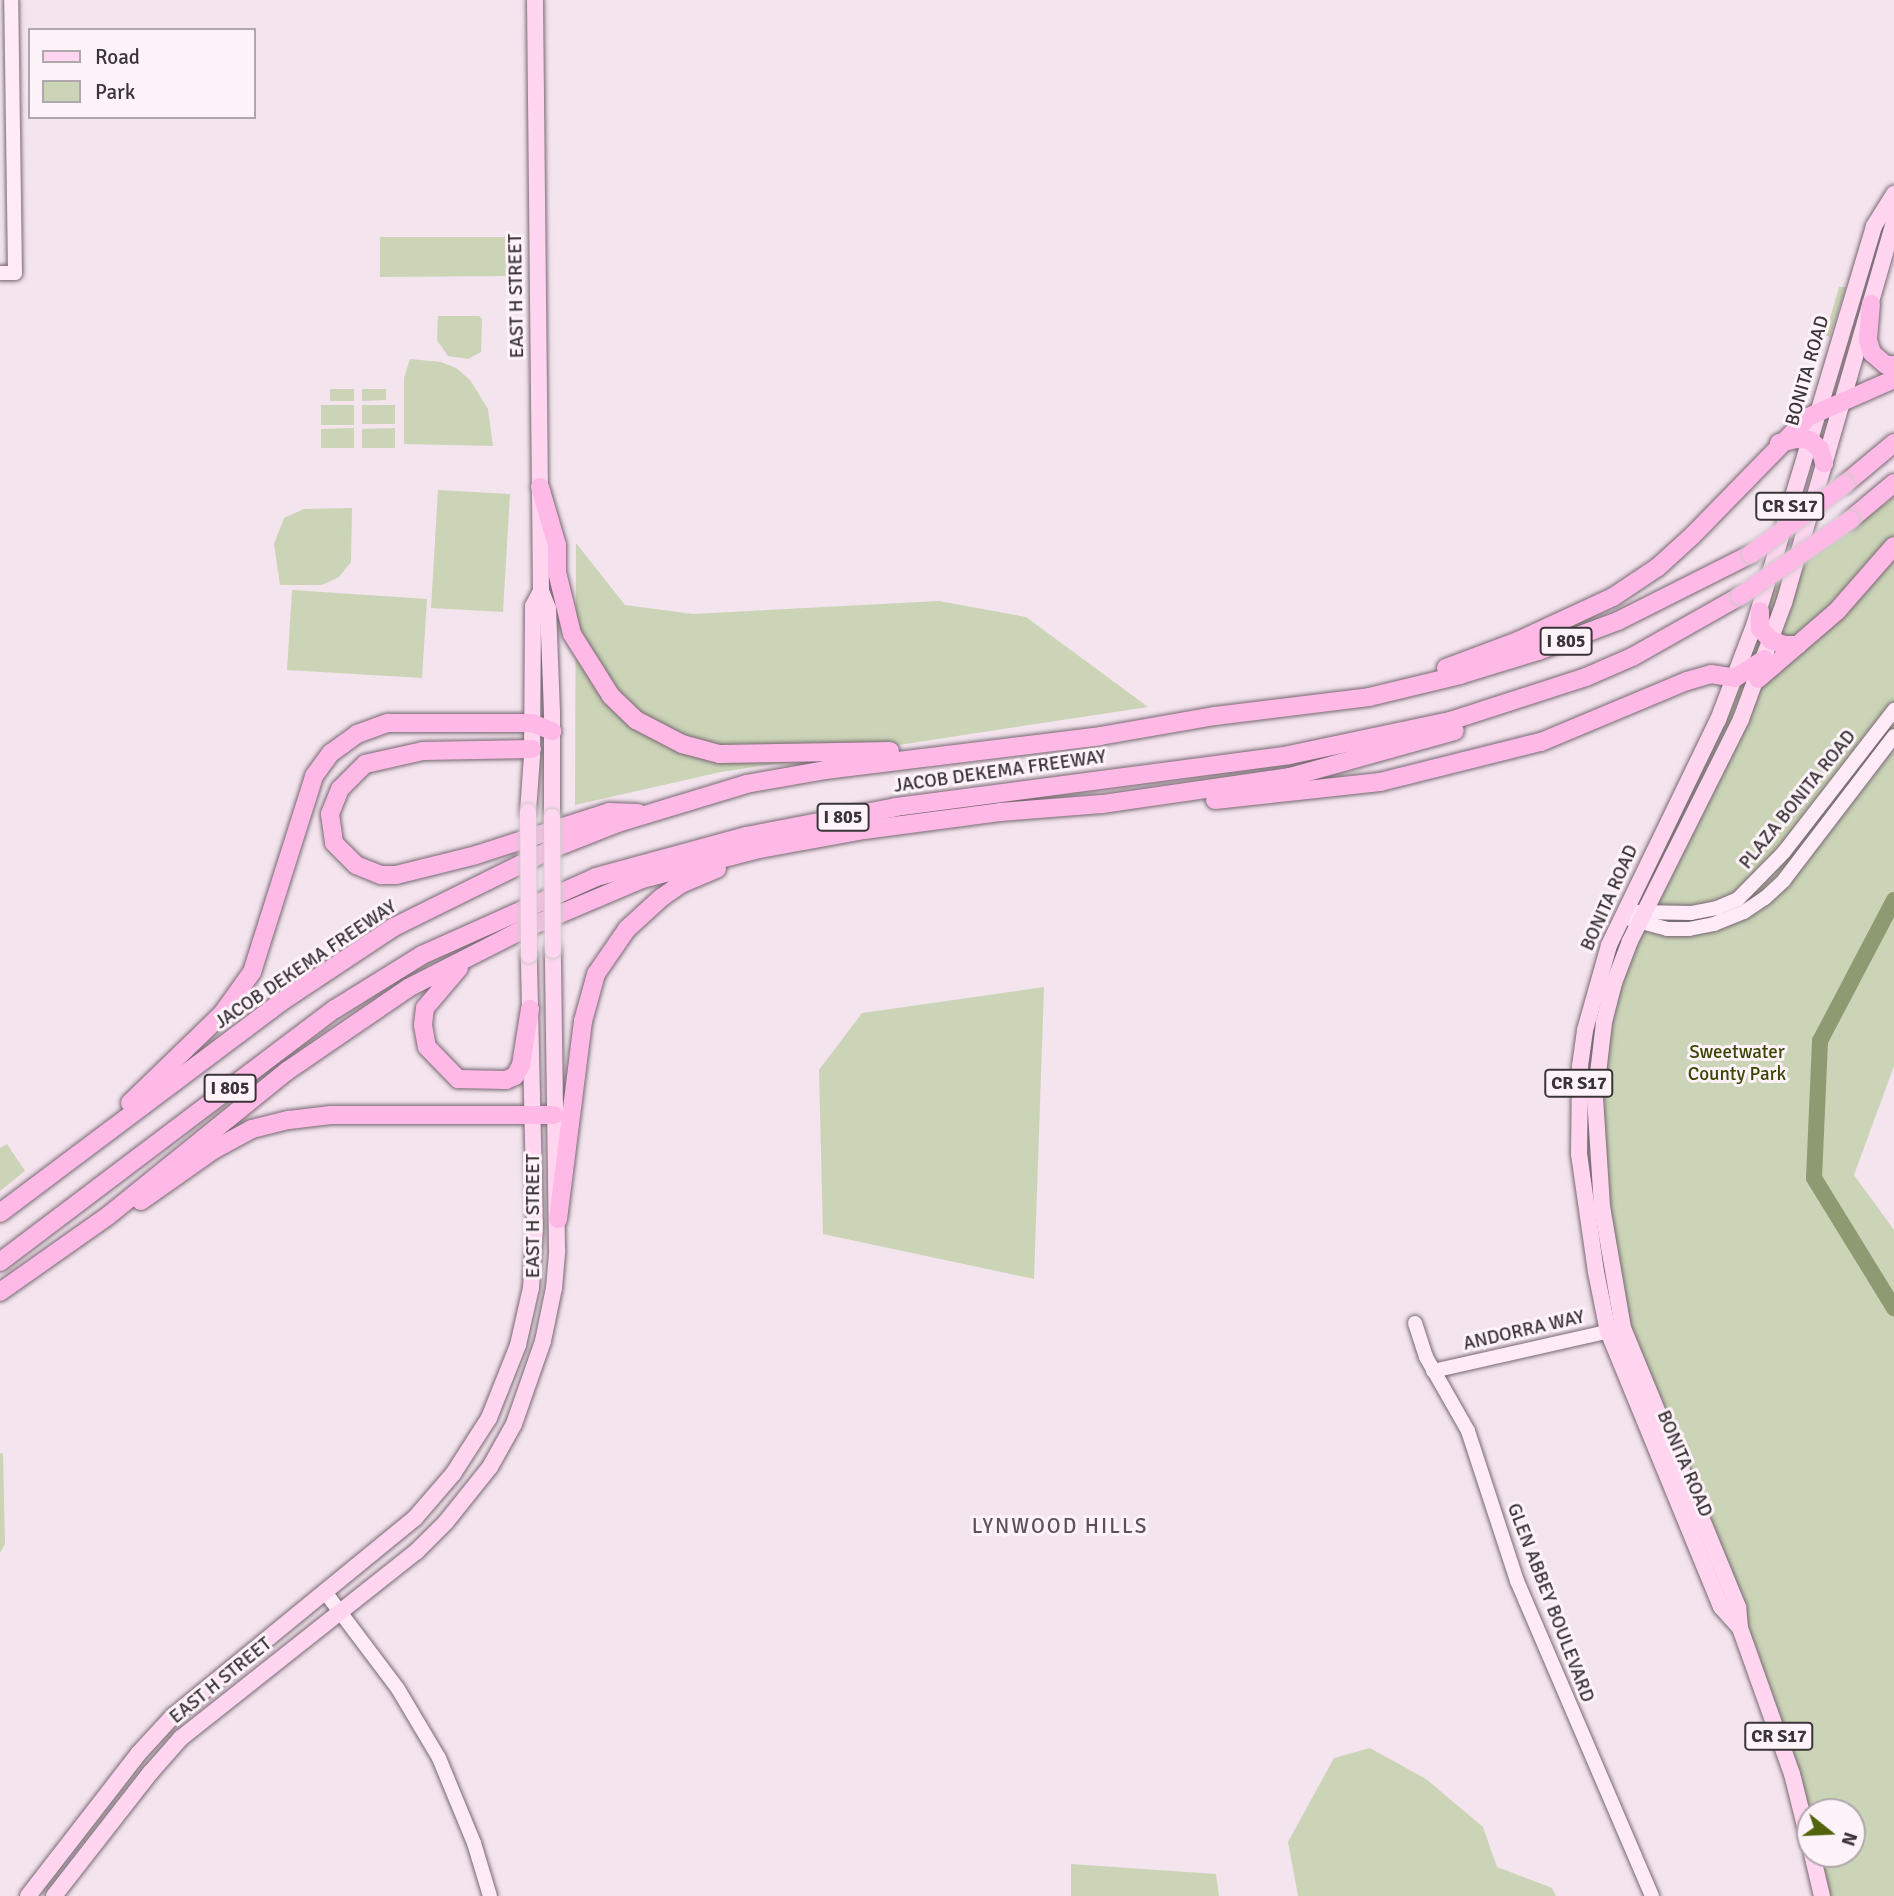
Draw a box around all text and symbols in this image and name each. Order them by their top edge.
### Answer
legend [28,28,256,119]
text: Road [95,44,140,70]
text: Park [95,79,135,105]
street label: EAST H STREET [505,234,529,358]
street label: BONITA ROAD [1781,313,1835,429]
road number: CR S17 [1755,492,1825,520]
road number: I 805 [1538,626,1594,656]
street label: PLAZA BONITA ROAD [1735,726,1861,874]
street label: JACOB DEKEMA FREEWAY [892,746,1108,798]
road number: I 805 [815,802,871,832]
street label: BONITA ROAD [1576,841,1644,955]
street label: JACOB DEKEMA FREEWAY [211,896,401,1034]
park label: Sweetwater County Park [1688,1042,1786,1086]
road number: CR S17 [1544,1068,1614,1098]
road number: I 805 [202,1073,258,1102]
street label: EAST H STREET [523,1154,545,1278]
street label: ANDORRA WAY [1461,1306,1587,1356]
street label: BONITA ROAD [1651,1407,1717,1521]
street label: GLEN ABBEY BOULEVARD [1502,1500,1598,1706]
district label: LYNWOOD HILLS [973,1513,1147,1539]
street label: EAST H STREET [165,1633,277,1729]
road number: CR S17 [1744,1722,1814,1750]
north arrow [1796,1798,1866,1868]
text: N [1836,1829,1863,1849]

